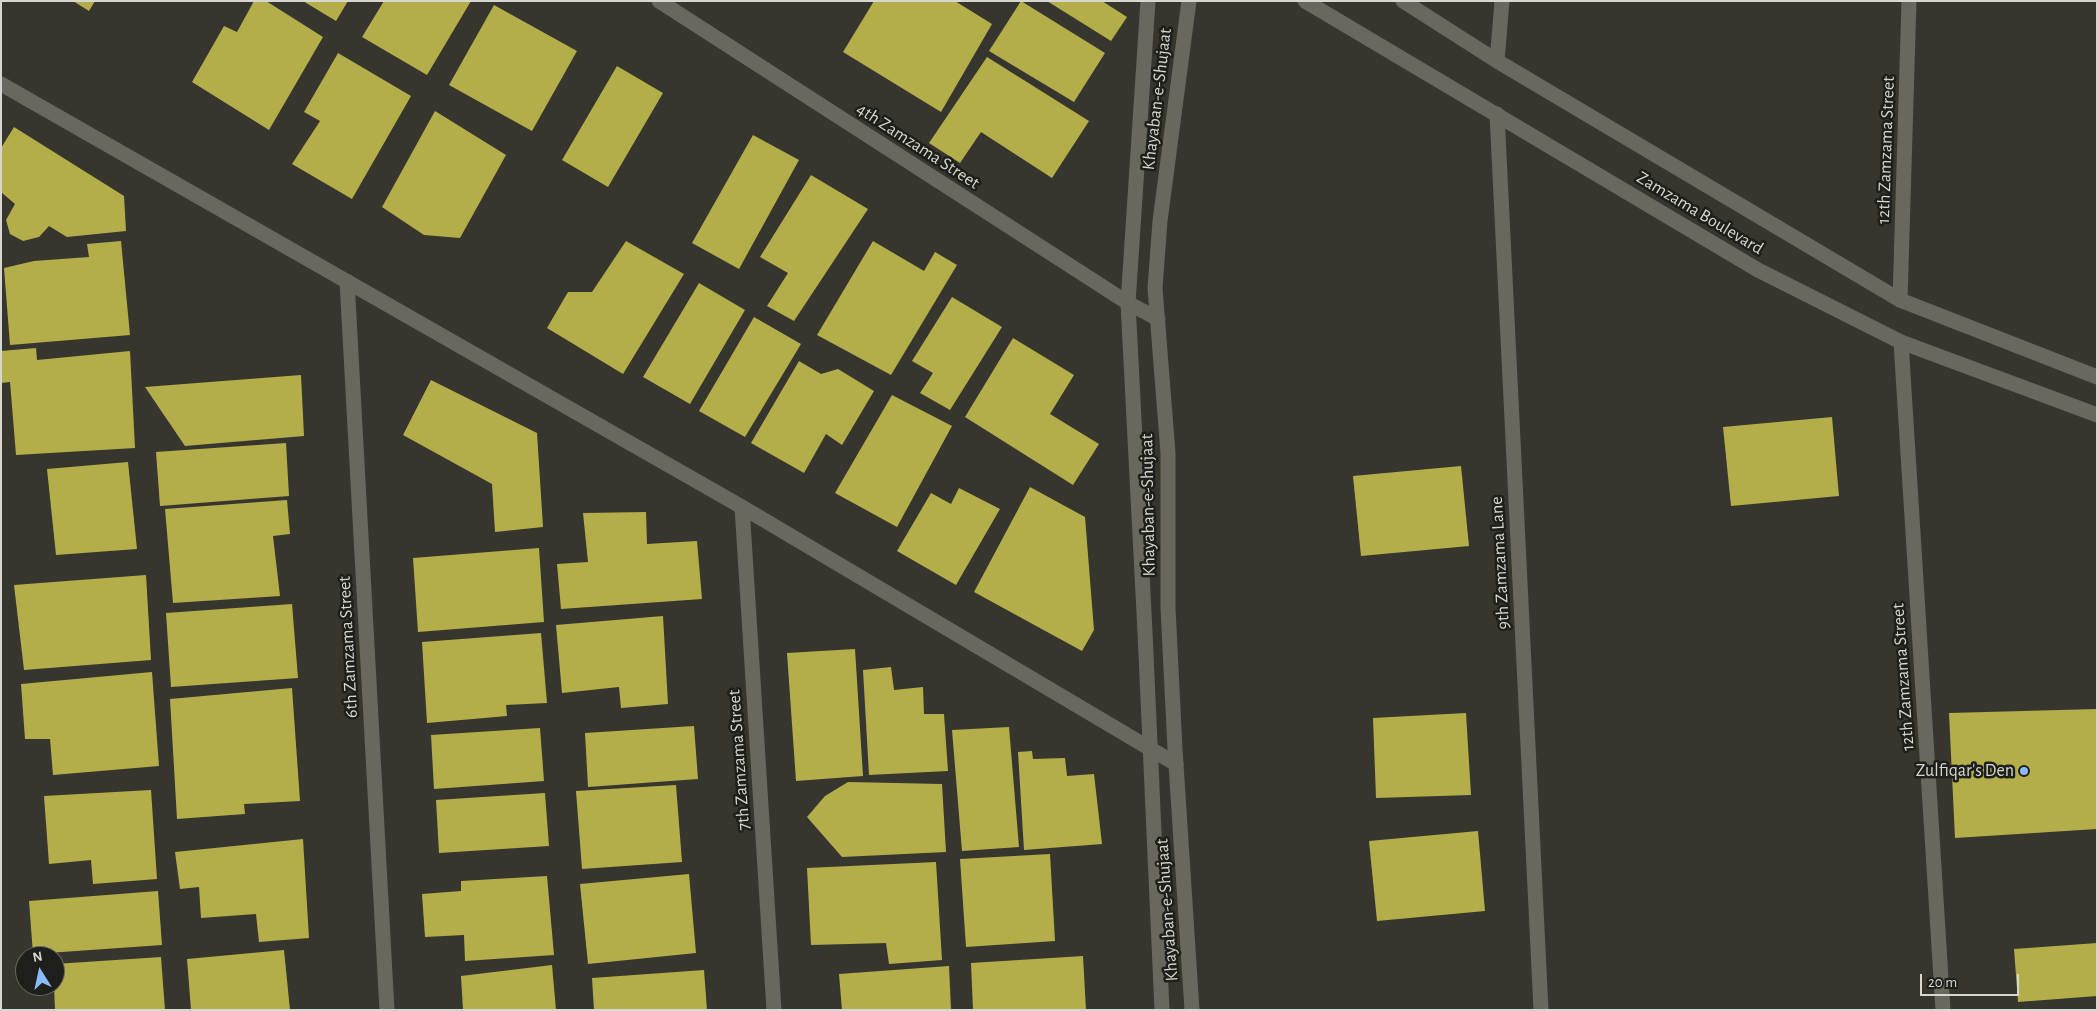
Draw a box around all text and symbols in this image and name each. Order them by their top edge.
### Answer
street label: Khayaban-e-Shujaat [1138,27,1176,171]
street label: 12th Zamzama Street [1873,76,1899,224]
street label: 4th Zamzama Street [852,98,984,194]
street label: Zamzama Boulevard [1633,167,1767,259]
street label: Khayaban-e-Shujaat [1136,433,1160,577]
street label: 9th Zamzama Lane [1486,496,1514,630]
street label: 6th Zamzama Street [333,575,363,719]
street label: 12th Zamzama Street [1887,602,1919,752]
street label: 7th Zamzama Street [723,689,755,831]
place label: Zulfiqar's Den [1916,760,2014,782]
marker: Zulfiqar's Den [2018,765,2030,777]
street label: Khayaban-e-Shujaat [1151,838,1183,982]
north arrow [15,946,65,996]
text: N [32,949,44,965]
scale bar [1923,964,2022,996]
text: 20 m [1928,975,1957,990]

